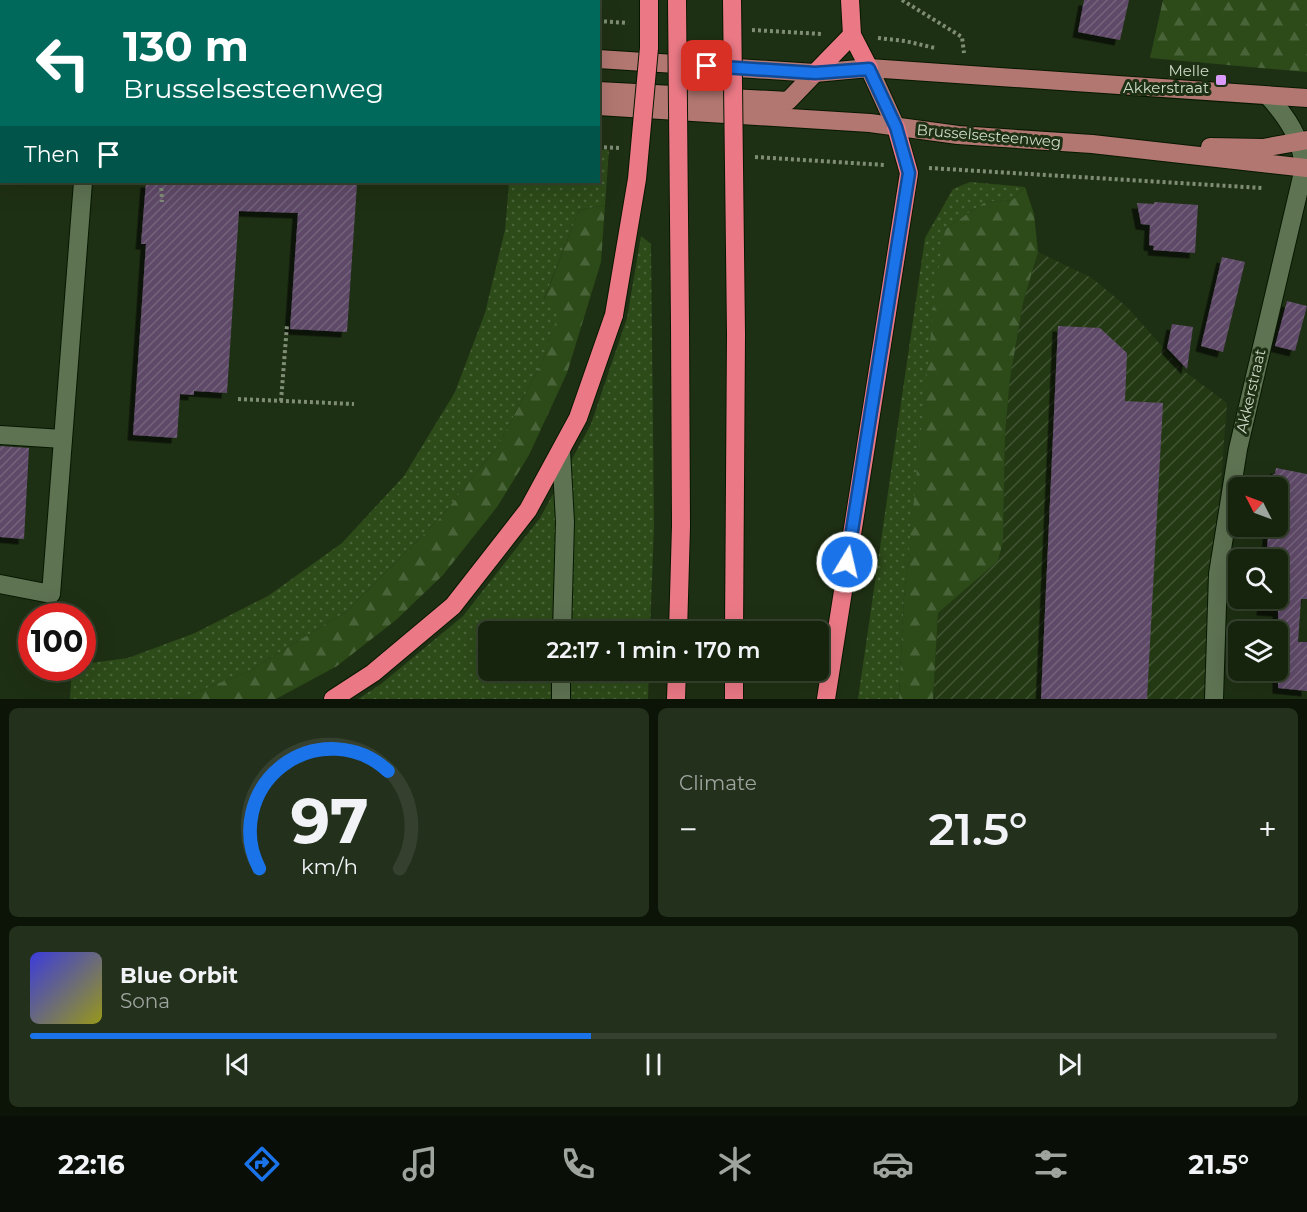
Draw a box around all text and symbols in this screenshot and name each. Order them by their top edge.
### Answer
text: 130 m [123,20,249,72]
icon: left [24,24,102,102]
pin [681,40,732,91]
icon: arrive [690,49,723,82]
place label: Melle Akkerstraat [1123,61,1209,97]
text: Brusselsesteenweg [123,72,384,105]
marker: Melle Akkerstraat [1214,73,1228,87]
street label: Brusselsesteenweg [916,120,1062,151]
icon: arrive [92,138,125,171]
text: Then [24,141,80,168]
street label: Akkerstraat [1232,347,1269,435]
north arrow [1228,477,1288,537]
map controls [1228,477,1288,681]
position arrow [815,530,879,594]
button: search [1228,549,1288,609]
speed limit sign: 100 [18,603,96,681]
button: layers [1228,621,1288,681]
text: 22:17 · 1 min · 170 m [547,637,760,664]
text: Climate [679,771,757,795]
text: 97 [290,783,368,859]
text: 21.5° [928,801,1028,856]
text: − [679,809,698,849]
text: + [1258,809,1277,849]
text: km/h [300,854,358,880]
text: Blue Orbit [120,962,238,989]
text: Sona [120,989,170,1013]
icon: previous [221,1048,254,1081]
icon: pause [637,1048,670,1081]
icon: next [1053,1048,1086,1081]
icon: directions [241,1143,283,1185]
icon: music [399,1143,441,1185]
icon: phone [557,1143,599,1185]
icon: climate [714,1143,756,1185]
icon: car [872,1143,914,1185]
icon: filters [1030,1143,1072,1185]
text: 22:16 [58,1148,125,1181]
text: 21.5° [1188,1148,1249,1181]

